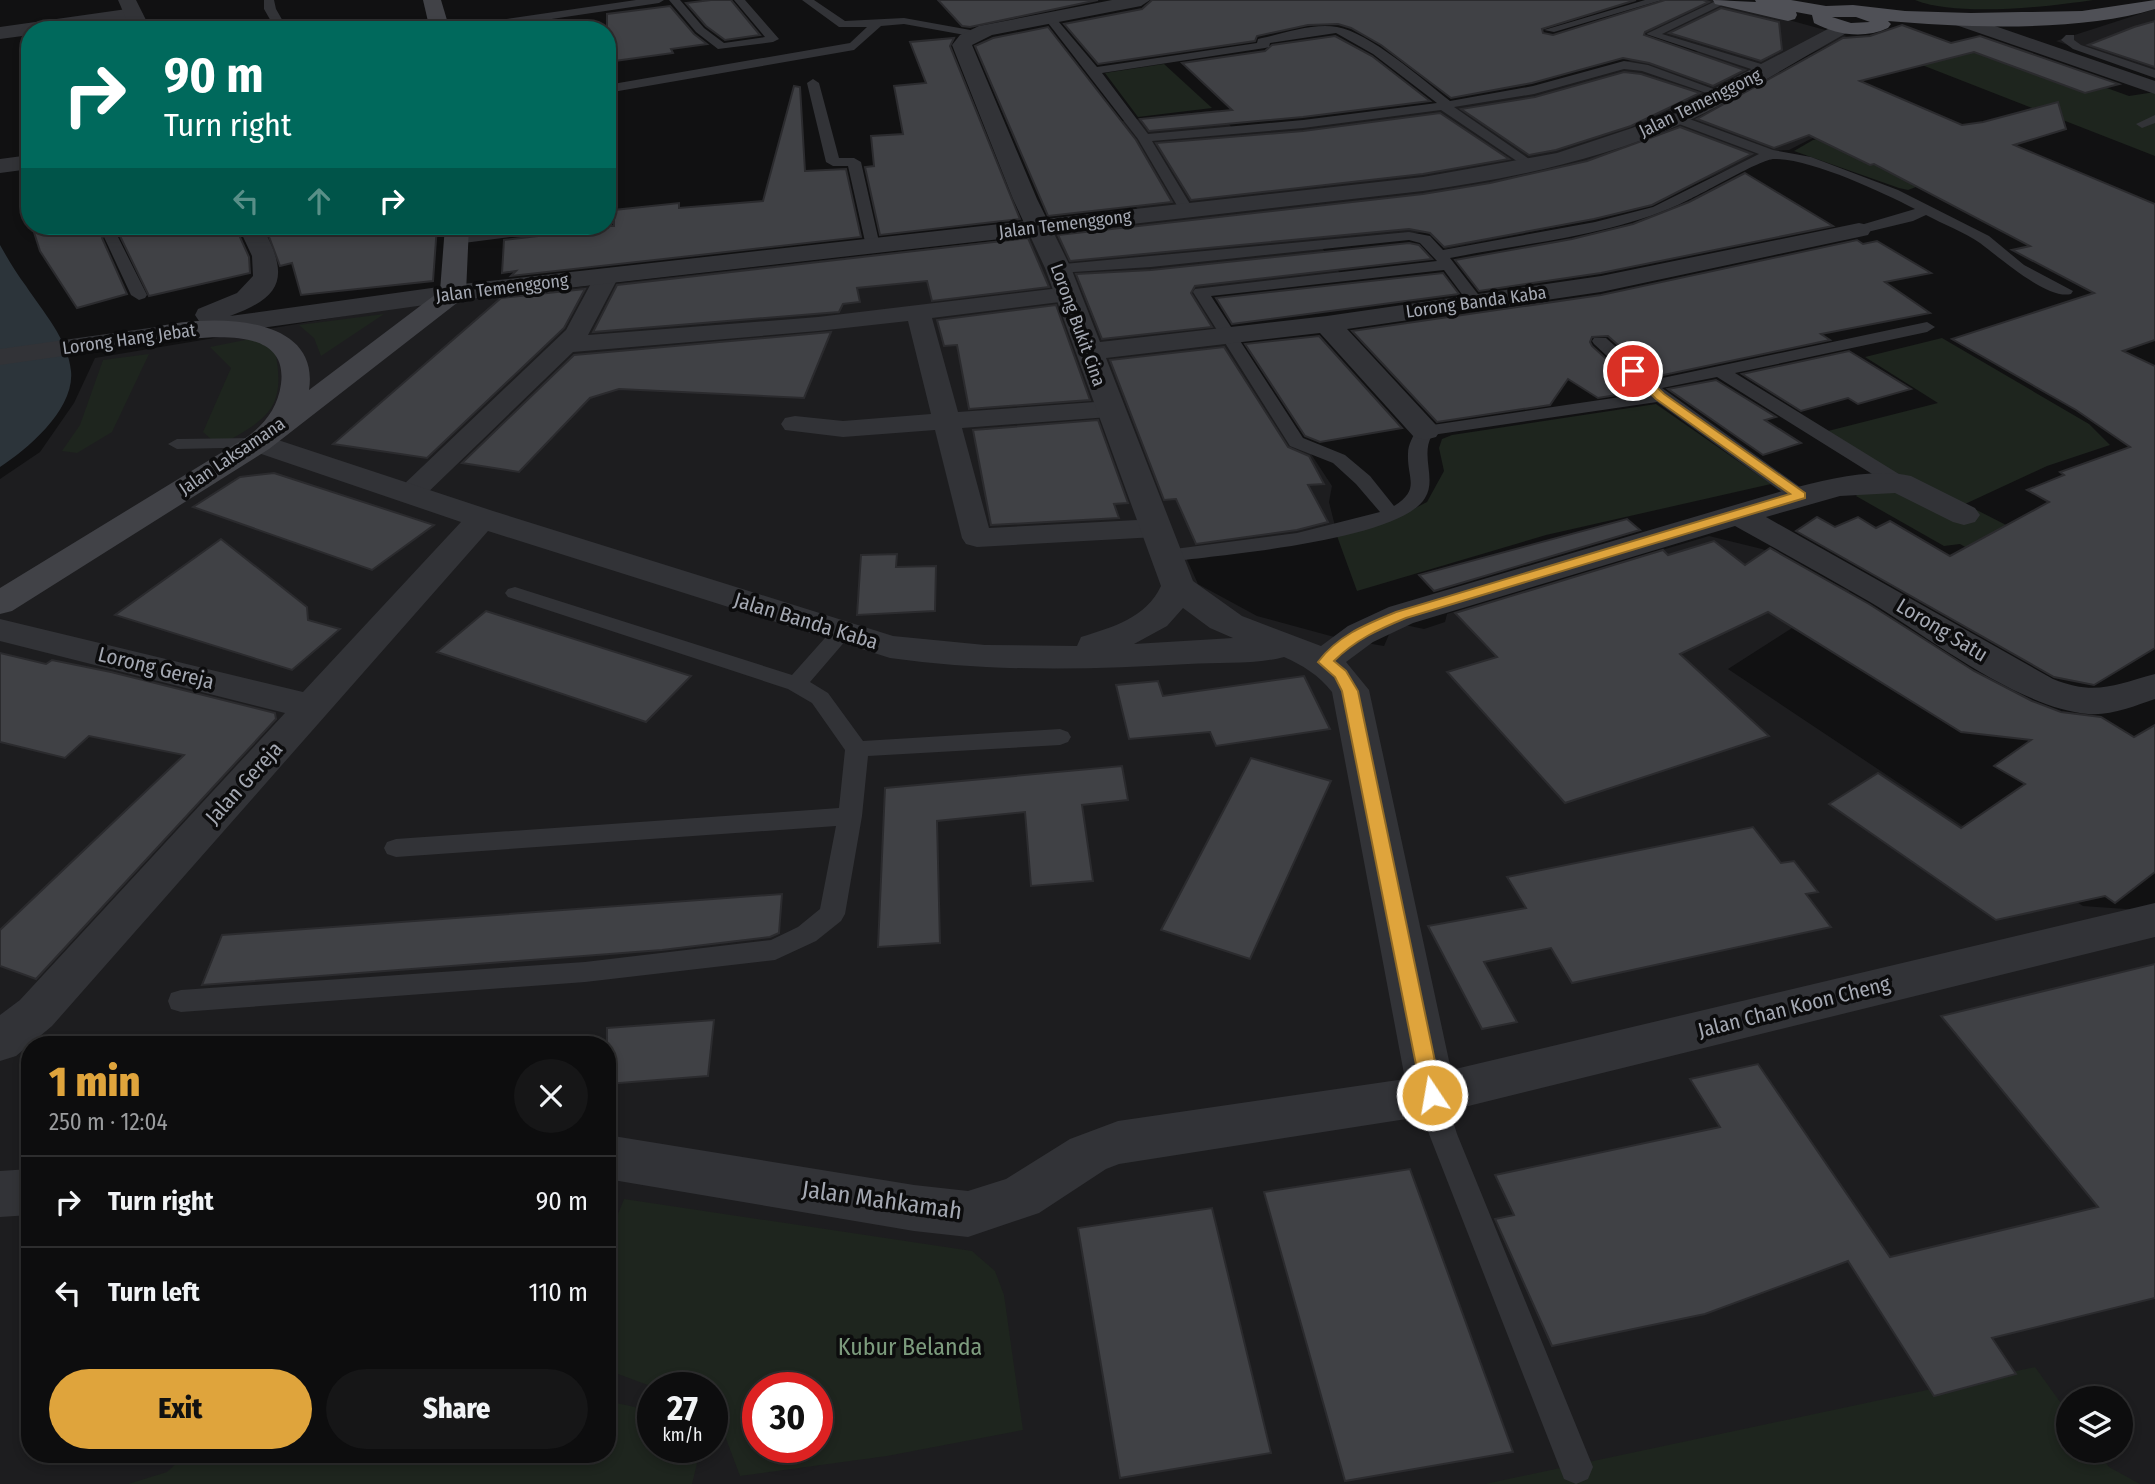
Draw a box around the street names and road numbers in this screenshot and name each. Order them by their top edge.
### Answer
street label: Jalan Temenggong [1635,64,1765,142]
street label: Jalan Temenggong [998,205,1133,243]
street label: Lorong Bukit Cina [1046,261,1110,389]
street label: Jalan Temenggong [435,269,570,307]
street label: Lorong Banda Kaba [1404,281,1548,323]
street label: Lorong Hang Jebat [61,319,197,359]
street label: Jalan Laksamana [175,412,289,500]
street label: Jalan Banda Kaba [731,587,881,655]
street label: Lorong Satu [1892,593,1992,667]
street label: Lorong Gereja [95,641,217,695]
street label: Jalan Gereja [200,736,288,830]
street label: Jalan Chan Koon Cheng [1695,971,1893,1043]
street label: Jalan Mahkamah [800,1175,964,1225]

